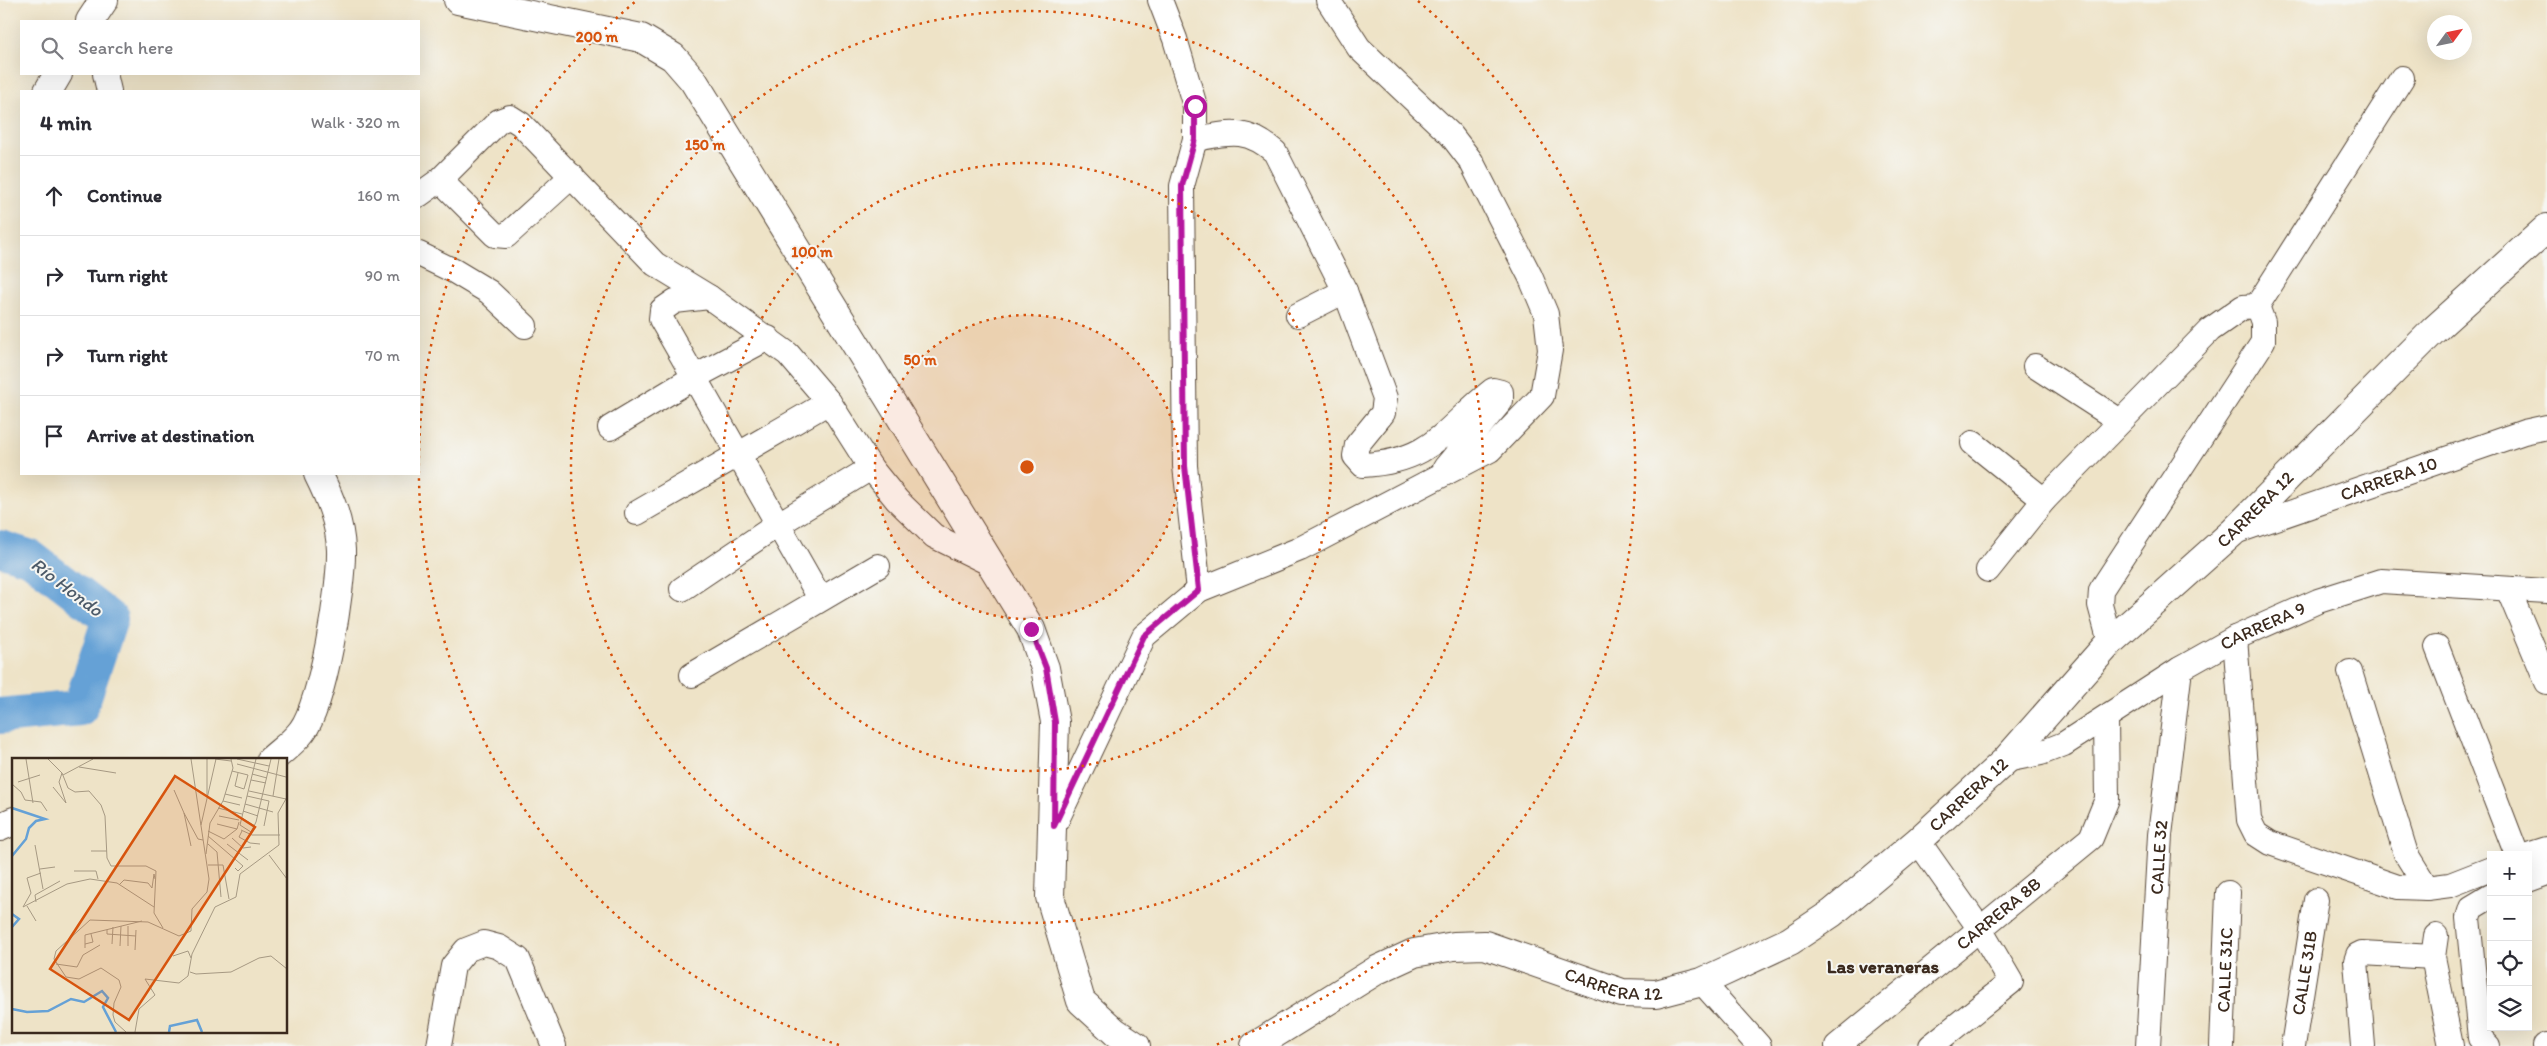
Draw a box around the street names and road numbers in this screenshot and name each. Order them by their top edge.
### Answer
street label: CARRERA 10 [2337,452,2440,506]
street label: CARRERA 12 [2212,466,2299,552]
street label: CARRERA 9 [2216,597,2309,655]
street label: CARRERA 12 [1924,752,2013,836]
street label: CALLE 32 [2146,818,2173,895]
street label: CARRERA 8B [1952,872,2046,955]
street label: CALLE 31C [2212,927,2238,1013]
street label: CALLE 31B [2287,929,2322,1017]
street label: CARRERA 12 [1562,963,1665,1006]

